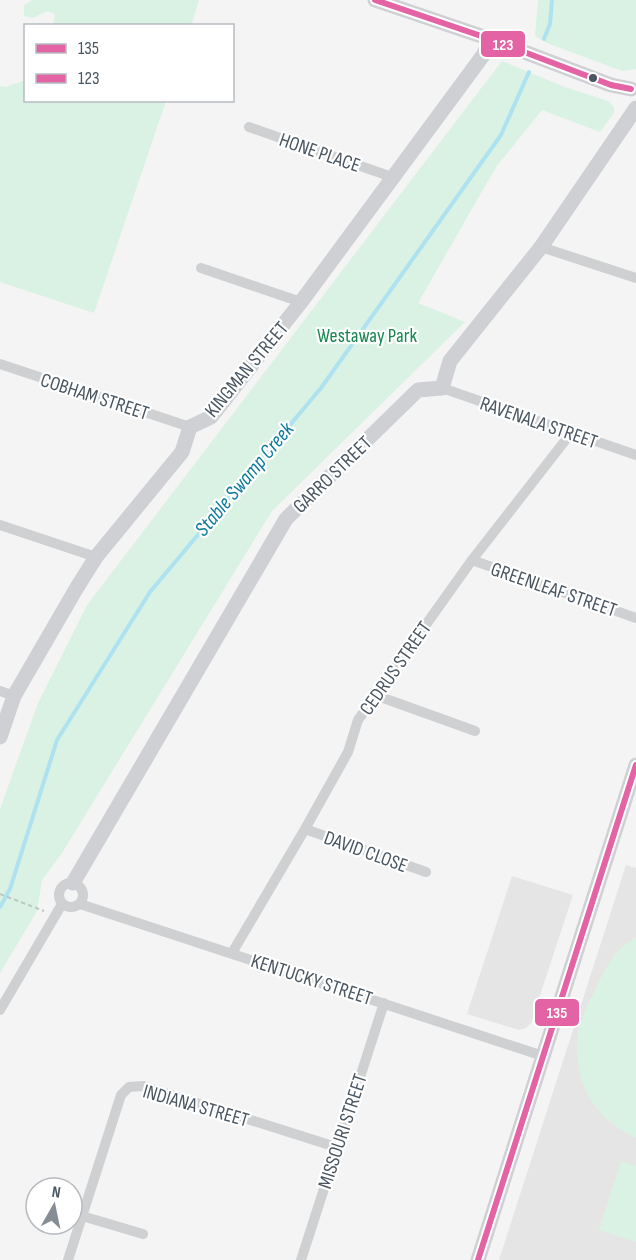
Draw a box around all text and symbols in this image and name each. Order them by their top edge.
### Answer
legend [24,24,234,102]
line badge: 123 [480,30,526,58]
text: 123 [493,36,513,55]
text: 135 [78,38,99,59]
text: 123 [78,68,100,89]
unlabelled marker [587,72,599,84]
street label: HONE PLACE [276,128,363,178]
street label: KINGMAN STREET [200,317,294,422]
park label: Westaway Park [317,324,417,348]
street label: COBHAM STREET [37,368,152,426]
street label: RAVENALA STREET [477,392,601,454]
water label: Stable Swamp Creek [190,416,300,541]
street label: GARRO STREET [288,431,377,518]
street label: GREENLEAF STREET [488,557,620,623]
street label: CEDRUS STREET [355,617,437,720]
street label: DAVID CLOSE [321,826,411,878]
street label: KENTUCKY STREET [248,949,375,1011]
line badge: 135 [534,998,580,1027]
text: 135 [547,1004,567,1023]
street label: MISSOURI STREET [313,1071,373,1192]
street label: INDIANA STREET [140,1079,251,1133]
north arrow [24,1176,84,1236]
text: N [50,1183,62,1203]

